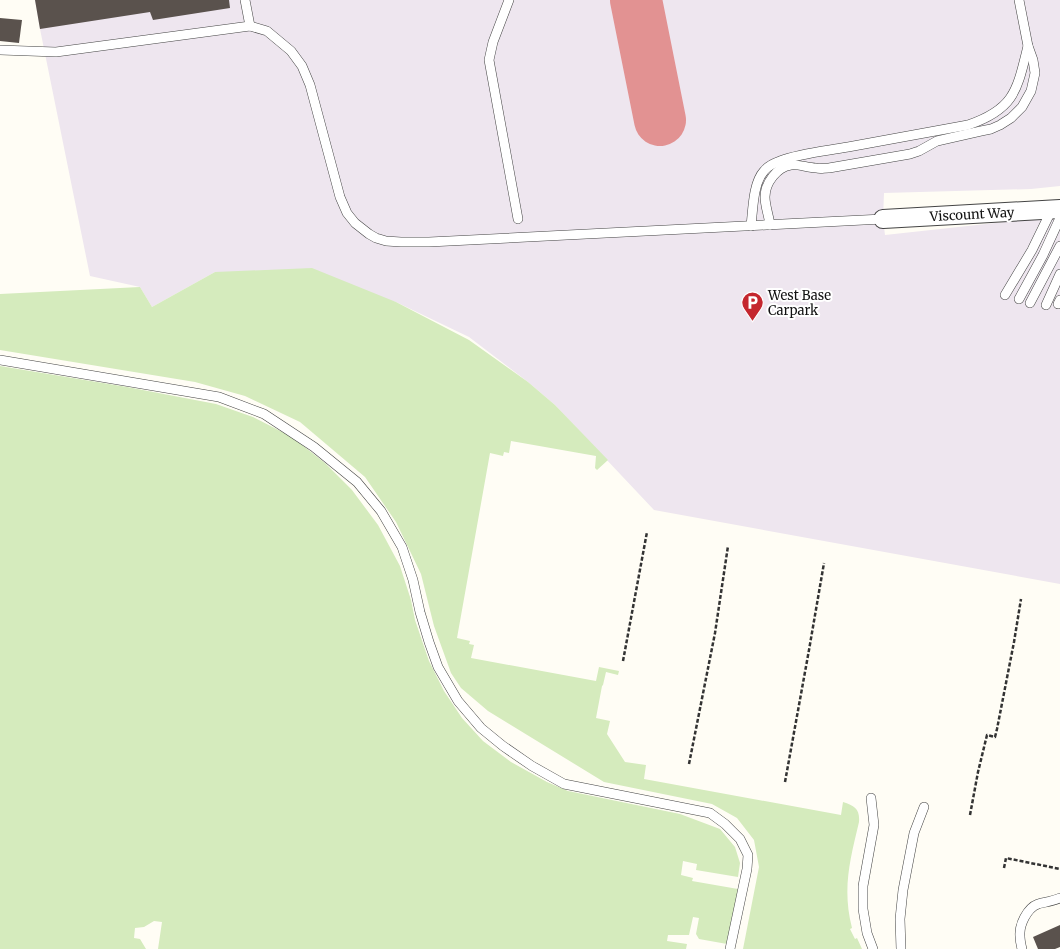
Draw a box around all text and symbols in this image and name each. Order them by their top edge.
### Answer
street label: Viscount Way [928,204,1015,225]
place label: West Base Carpark [767,287,831,319]
parking icon: West Base Carpark [740,289,766,322]

